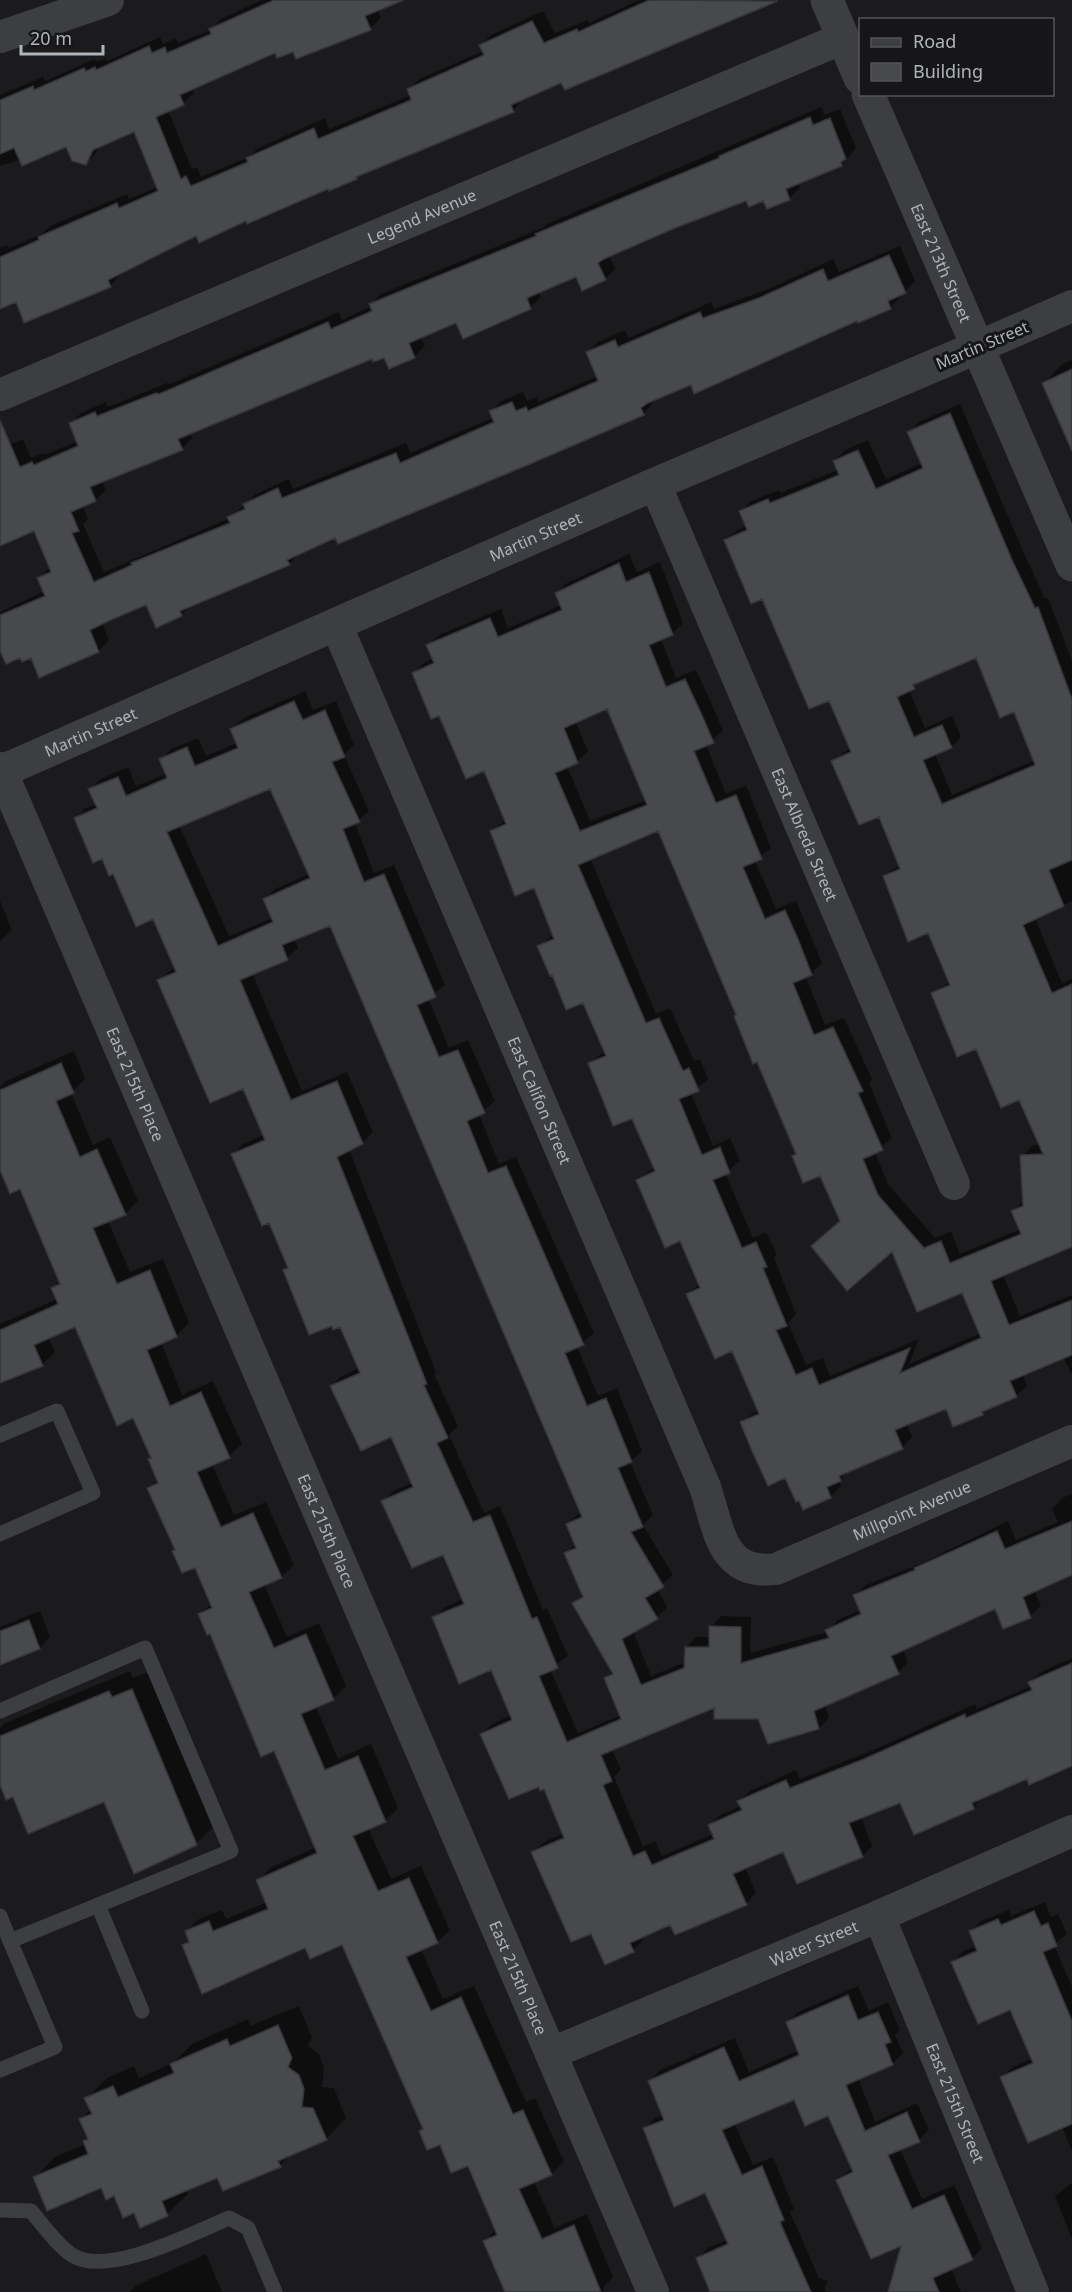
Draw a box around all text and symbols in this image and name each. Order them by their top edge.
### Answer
scale bar [21,18,104,56]
legend [859,18,1054,96]
text: 20 m [30,26,72,50]
text: Road [913,29,956,53]
text: Building [913,59,983,83]
street label: Legend Avenue [364,184,480,249]
street label: East 213th Street [906,200,977,326]
street label: Martin Street [932,316,1032,374]
street label: Martin Street [486,506,585,566]
street label: Martin Street [41,702,140,762]
street label: East Albreda Street [767,764,843,905]
street label: East 215th Place [101,1024,170,1145]
street label: East Califon Street [503,1033,577,1168]
street label: East 215th Place [293,1470,361,1591]
street label: Millpoint Avenue [849,1475,974,1546]
street label: Water Street [766,1915,862,1972]
street label: East 215th Place [484,1917,553,2038]
street label: East 215th Street [921,2040,990,2166]

